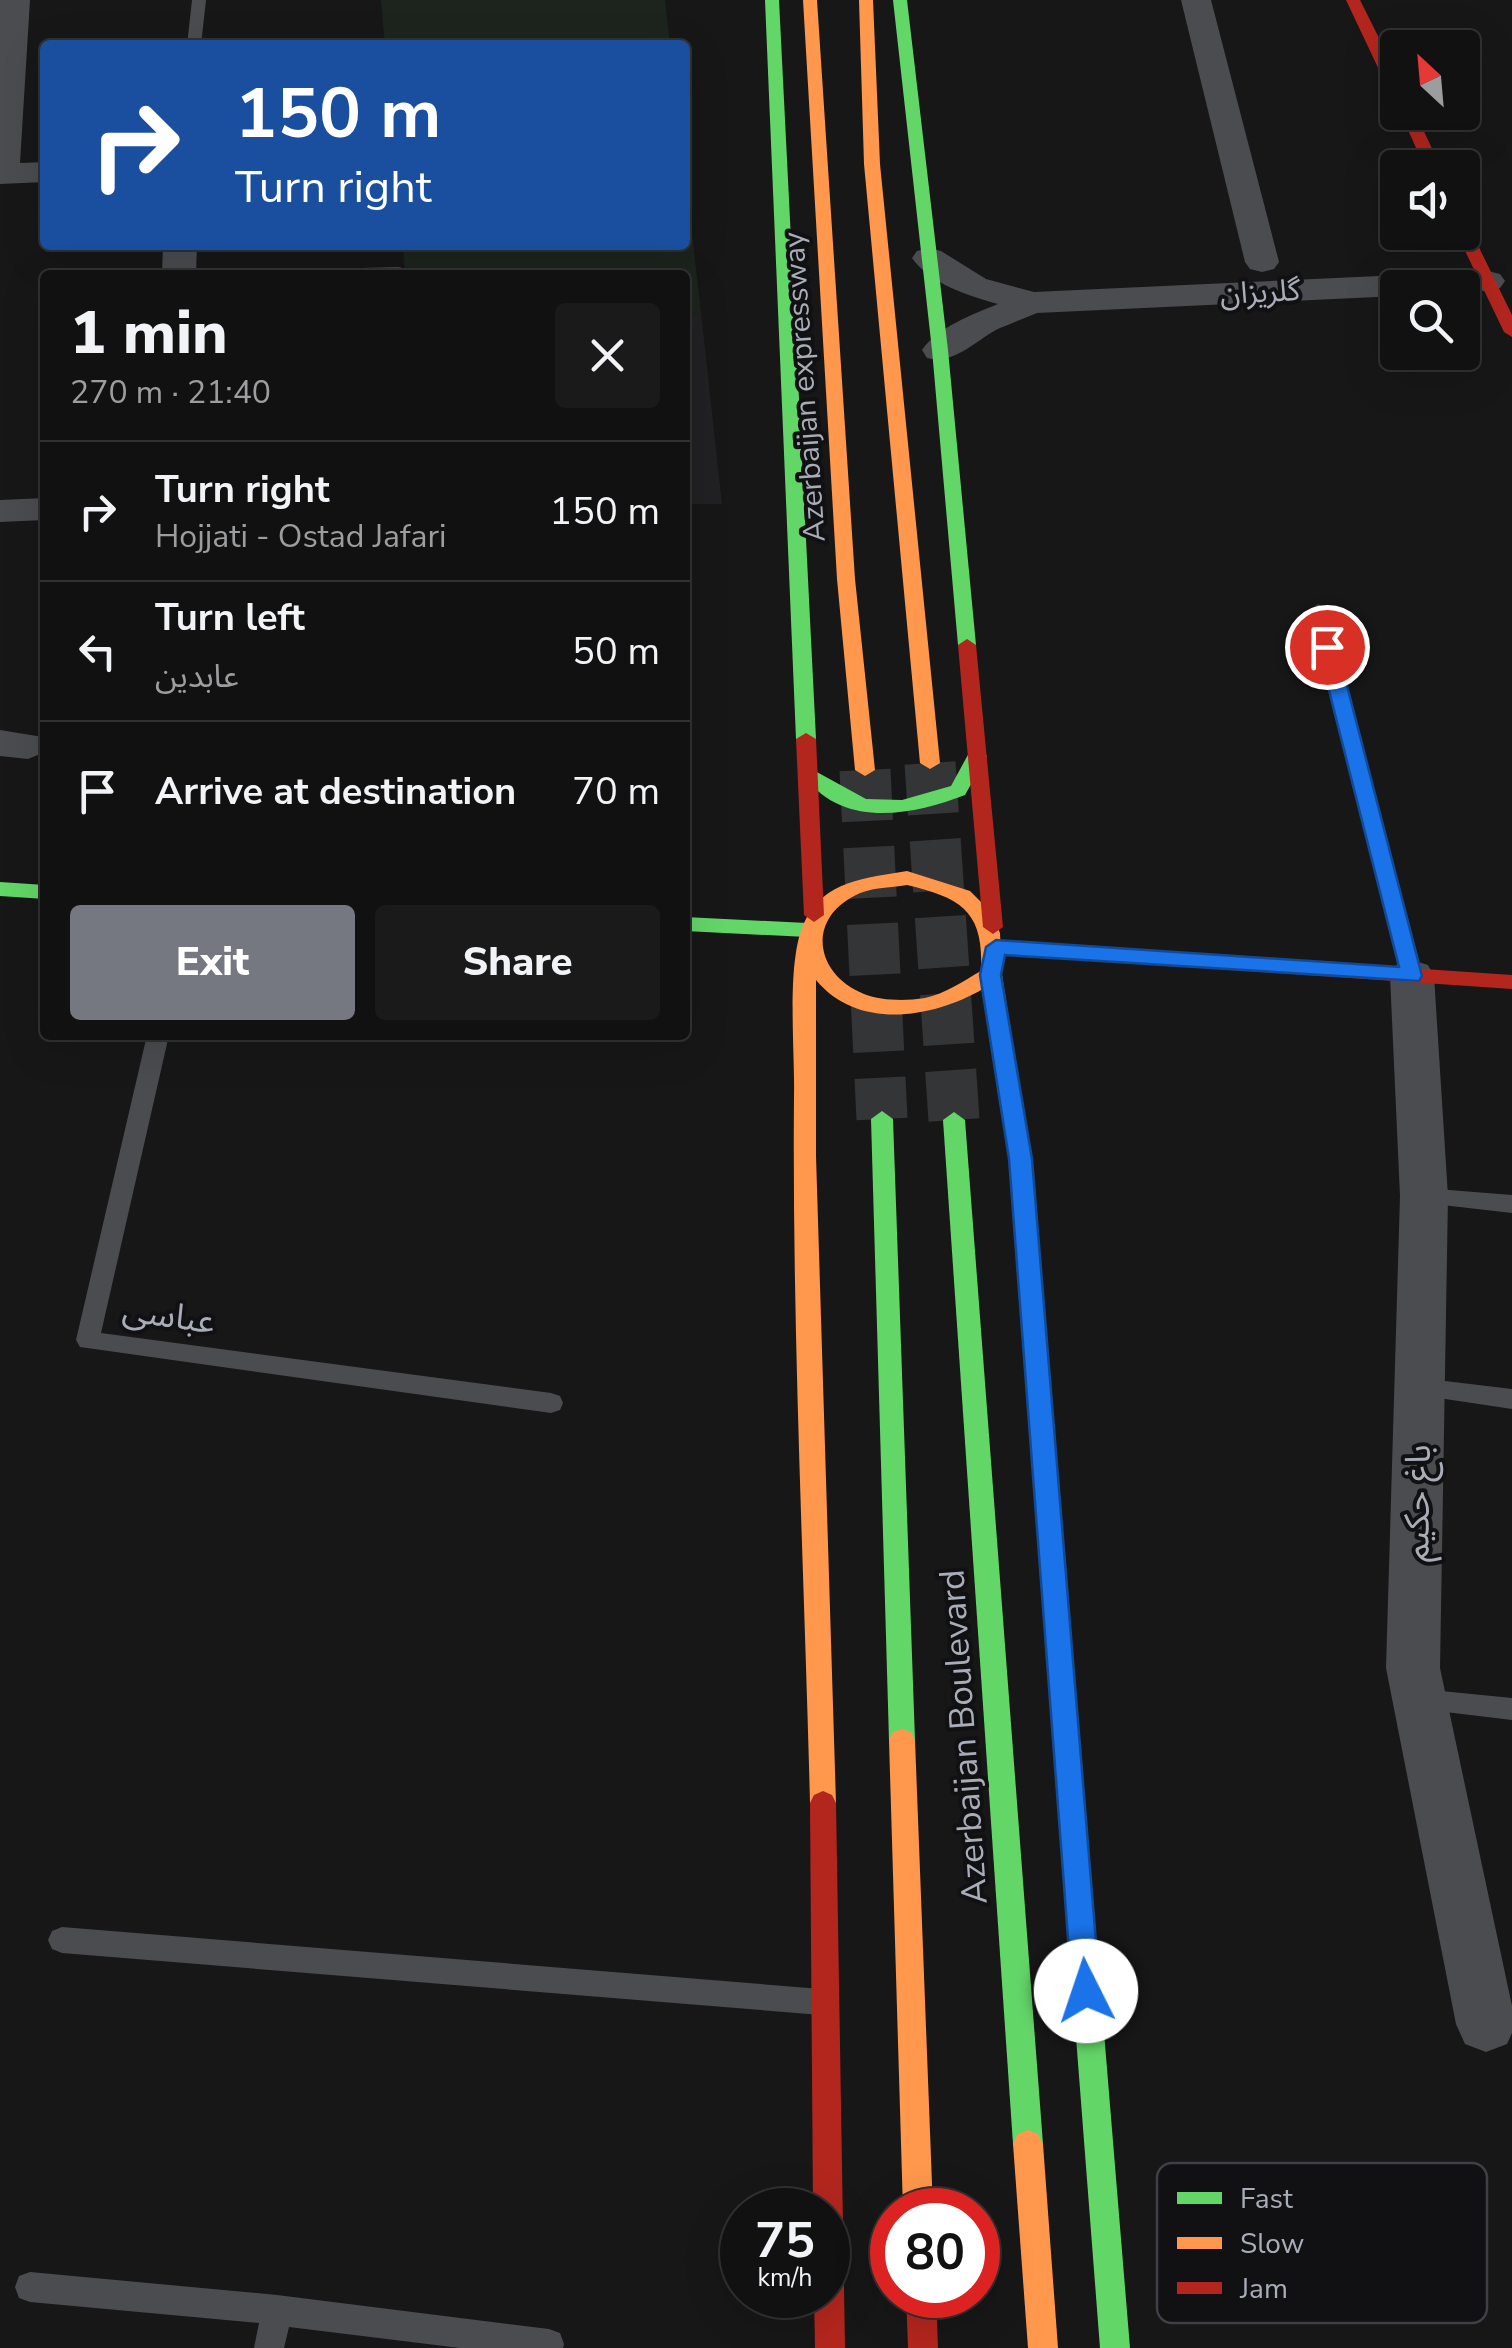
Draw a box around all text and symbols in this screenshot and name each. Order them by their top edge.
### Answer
north arrow [1380,30,1480,130]
map controls [1380,30,1480,370]
text: 150 m [235,66,441,162]
icon: right [70,80,200,210]
button: sound [1380,150,1480,250]
text: Turn right [235,157,432,218]
street label: Azerbaijan expressway [773,230,836,543]
street label: گلریزان [1219,270,1302,315]
button: search [1380,270,1480,370]
text: 1 min [70,292,228,374]
button: close [555,303,660,408]
text: 270 m · 21:40 [70,371,271,414]
text: Turn right [155,464,330,515]
icon: right [70,484,125,539]
text: 150 m [549,486,660,537]
text: Hojjati - Ostad Jafari [155,515,446,558]
text: Turn left [155,592,305,643]
pin [1285,605,1370,690]
icon: arrive [1300,620,1355,675]
icon: left [70,624,125,679]
text: 50 m [572,626,660,677]
text: عابدین [155,655,239,698]
icon: arrive [70,764,125,819]
text: Arrive at destination [155,766,516,817]
text: 70 m [572,766,660,817]
button: Exit [70,905,355,1020]
button: Share [375,905,660,1020]
street label: عباسی [120,1286,218,1345]
street label: باغ حکیم [1393,1444,1445,1562]
street label: Azerbaijan Boulevard [928,1568,999,1906]
position arrow [1034,1939,1138,2043]
legend [1157,2163,1487,2323]
text: Fast [1240,2180,1293,2218]
speed limit sign: 80 [870,2188,1000,2318]
text: 75 [755,2206,815,2275]
text: Slow [1240,2225,1304,2263]
text: km/h [757,2261,813,2295]
text: Jam [1239,2270,1288,2308]

